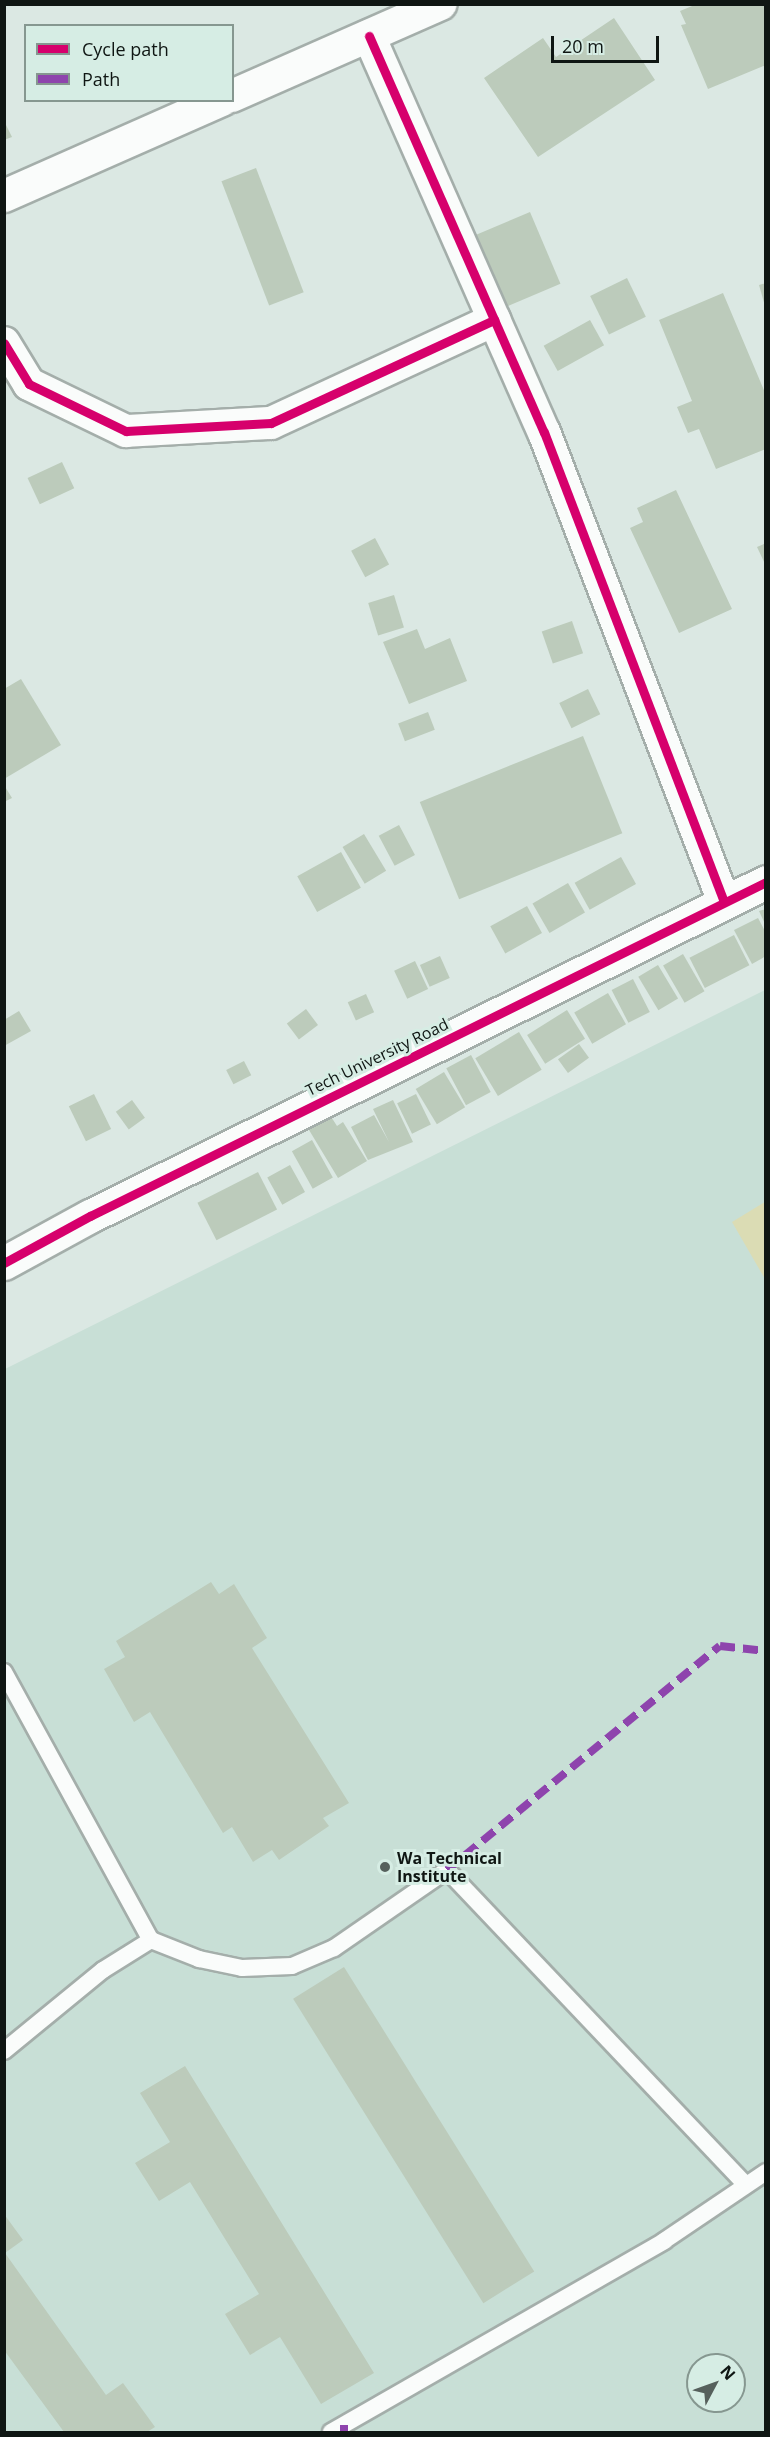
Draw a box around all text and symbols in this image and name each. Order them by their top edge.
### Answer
legend [24,24,234,102]
scale bar [554,24,662,62]
text: 20 m [562,34,604,58]
text: Cycle path [82,37,169,61]
text: Path [82,67,120,91]
street label: Tech University Road [303,1014,451,1100]
place label: Wa Technical Institute [397,1848,502,1886]
marker: Wa Technical Institute [378,1860,392,1874]
north arrow [686,2353,746,2413]
text: N [715,2360,741,2385]

